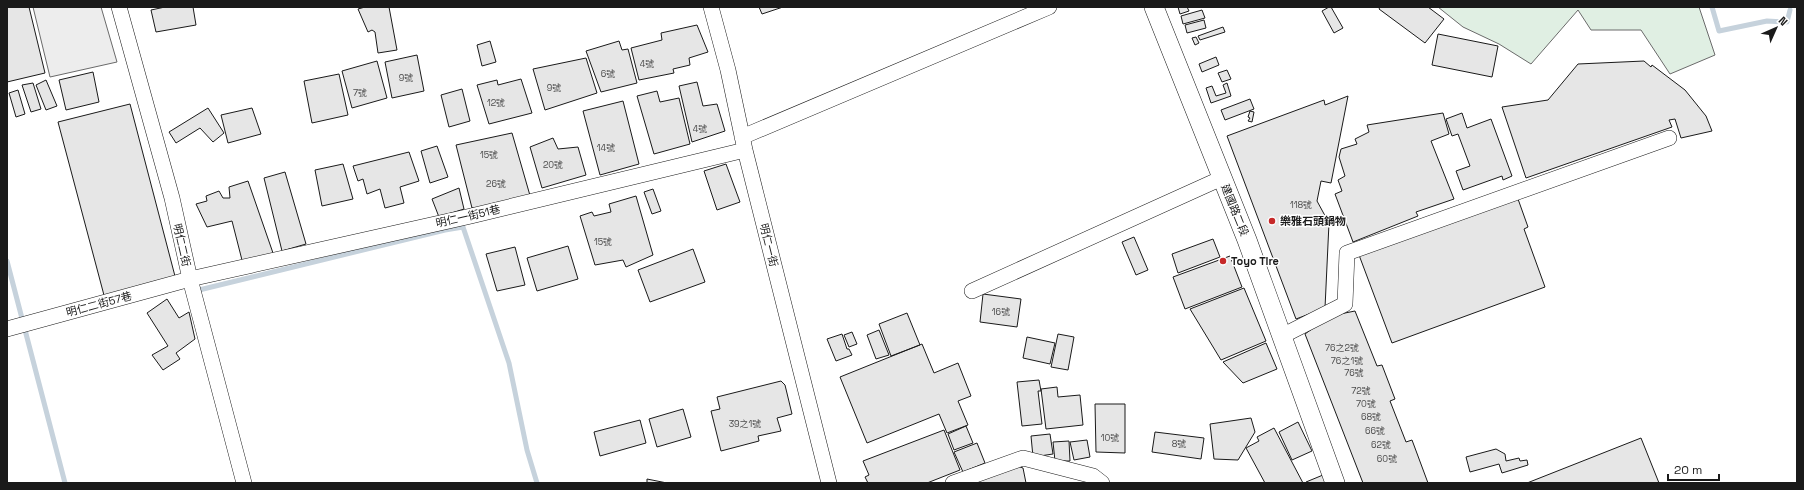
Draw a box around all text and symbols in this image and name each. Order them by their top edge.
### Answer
north arrow [1756,8,1796,48]
text: N [1776,13,1791,28]
house number: 4號 [640,58,654,70]
house number: 6號 [601,68,615,80]
house number: 9號 [399,72,413,84]
house number: 9號 [547,82,561,94]
house number: 7號 [353,87,367,99]
house number: 12號 [487,97,505,109]
house number: 4號 [693,123,707,135]
house number: 14號 [597,142,615,154]
house number: 15號 [480,149,498,161]
house number: 20號 [543,159,563,171]
house number: 26號 [486,178,506,190]
street label: 建國路二段 [1218,182,1252,238]
house number: 118號 [1290,199,1312,211]
street label: 明仁一街51巷 [434,202,502,230]
place label: 樂雅石頭鍋物 [1280,214,1346,228]
marker: 樂雅石頭鍋物 [1267,216,1277,226]
street label: 明仁二街 [170,222,194,268]
street label: 明仁一街 [757,222,781,268]
house number: 15號 [594,236,612,248]
place label: Toyo Tire [1231,254,1279,268]
marker: Toyo Tire [1218,256,1228,266]
street label: 明仁二街57巷 [65,288,133,320]
house number: 16號 [992,306,1010,318]
house number: 76之2號 [1325,342,1359,354]
house number: 76之1號 [1331,355,1363,367]
house number: 76號 [1344,367,1364,379]
house number: 72號 [1351,385,1371,397]
house number: 70號 [1356,398,1376,410]
house number: 68號 [1361,411,1381,423]
house number: 39之1號 [729,418,761,430]
house number: 66號 [1365,425,1385,437]
house number: 10號 [1101,432,1119,444]
house number: 8號 [1172,438,1186,450]
house number: 62號 [1371,439,1391,451]
house number: 60號 [1377,453,1397,465]
scale bar [1668,456,1719,482]
text: 20 m [1674,462,1702,478]

